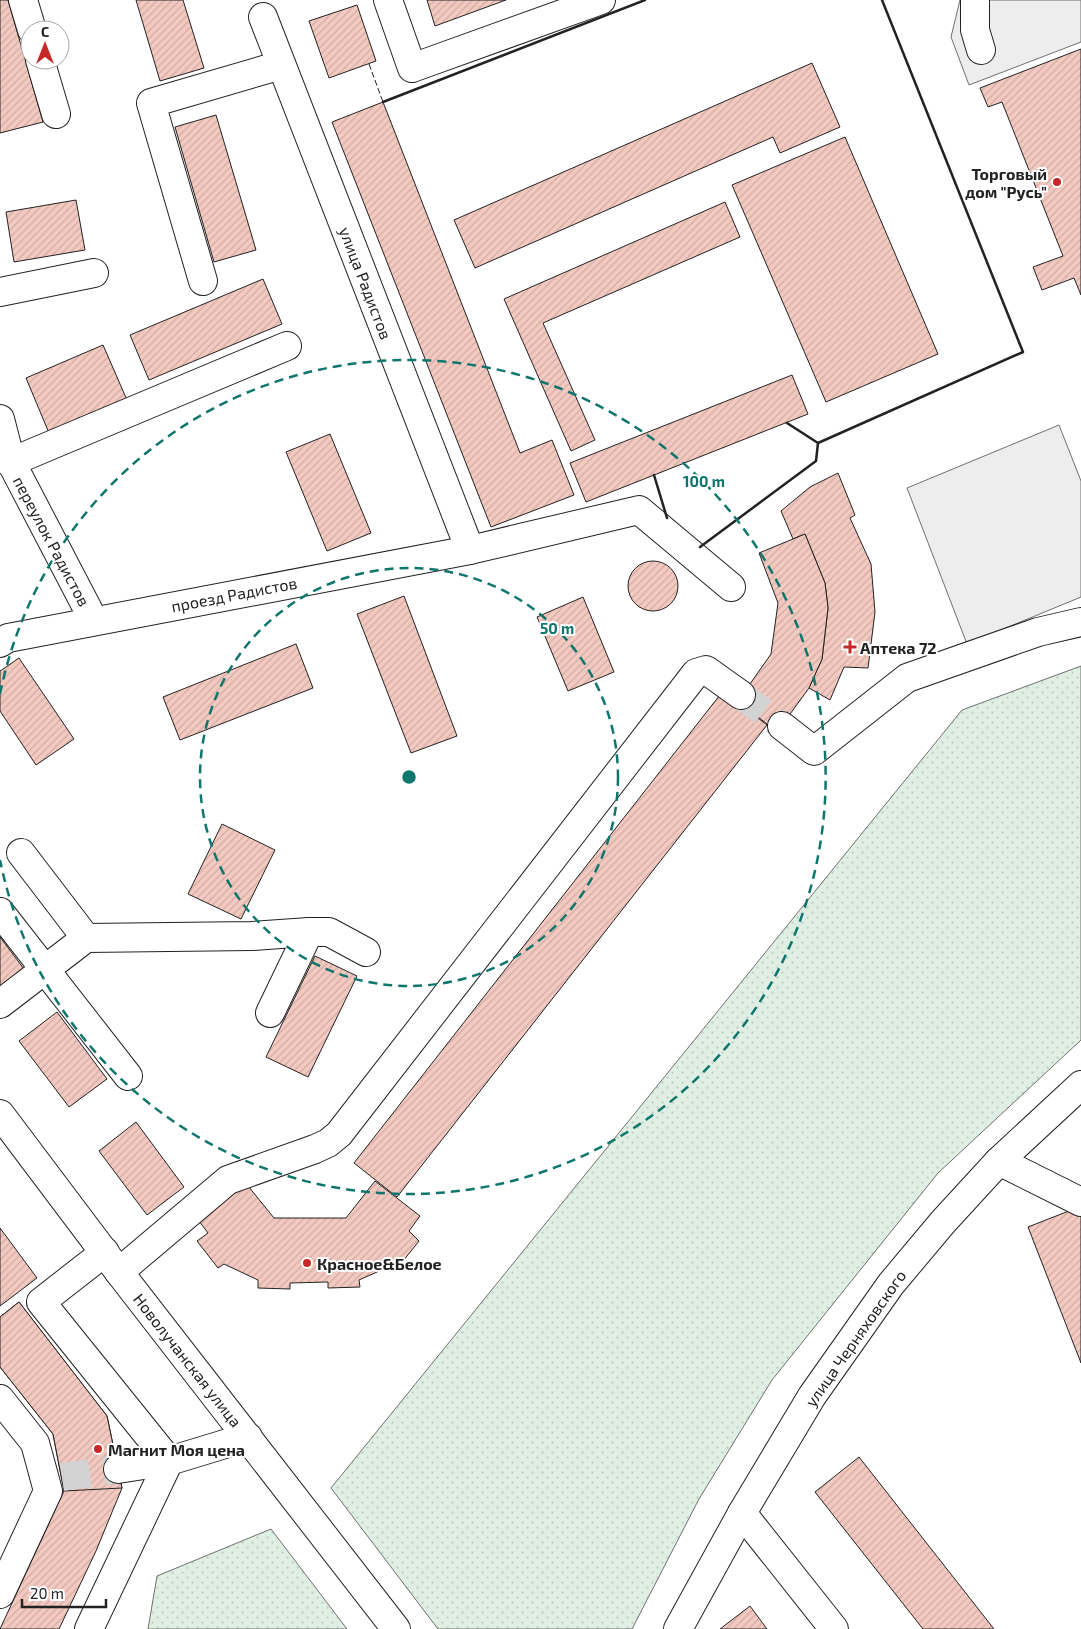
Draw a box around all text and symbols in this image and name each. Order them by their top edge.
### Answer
north arrow [20,20,70,70]
text: С [41,23,49,40]
place label: Торговый дом "Русь" [965,164,1047,201]
marker: Торговый дом "Русь" [1051,176,1063,188]
street label: улица Радистов [335,224,396,342]
text: 100 m [683,472,725,490]
street label: переулок Радистов [9,473,94,610]
street label: проезд Радистов [169,572,299,616]
text: 50 m [540,619,574,637]
place label: Аптека 72 [860,638,937,657]
marker: Аптека 72 [844,641,856,653]
centre of rings [400,768,418,786]
place label: Красное&Белое [317,1254,442,1273]
marker: Красное&Белое [301,1257,313,1269]
street label: улица Черняховского [801,1266,910,1411]
street label: Новолучанская улица [129,1290,246,1431]
place label: Магнит Моя цена [108,1440,245,1459]
marker: Магнит Моя цена [92,1443,104,1455]
scale bar [22,1576,106,1608]
text: 20 m [30,1584,64,1602]

